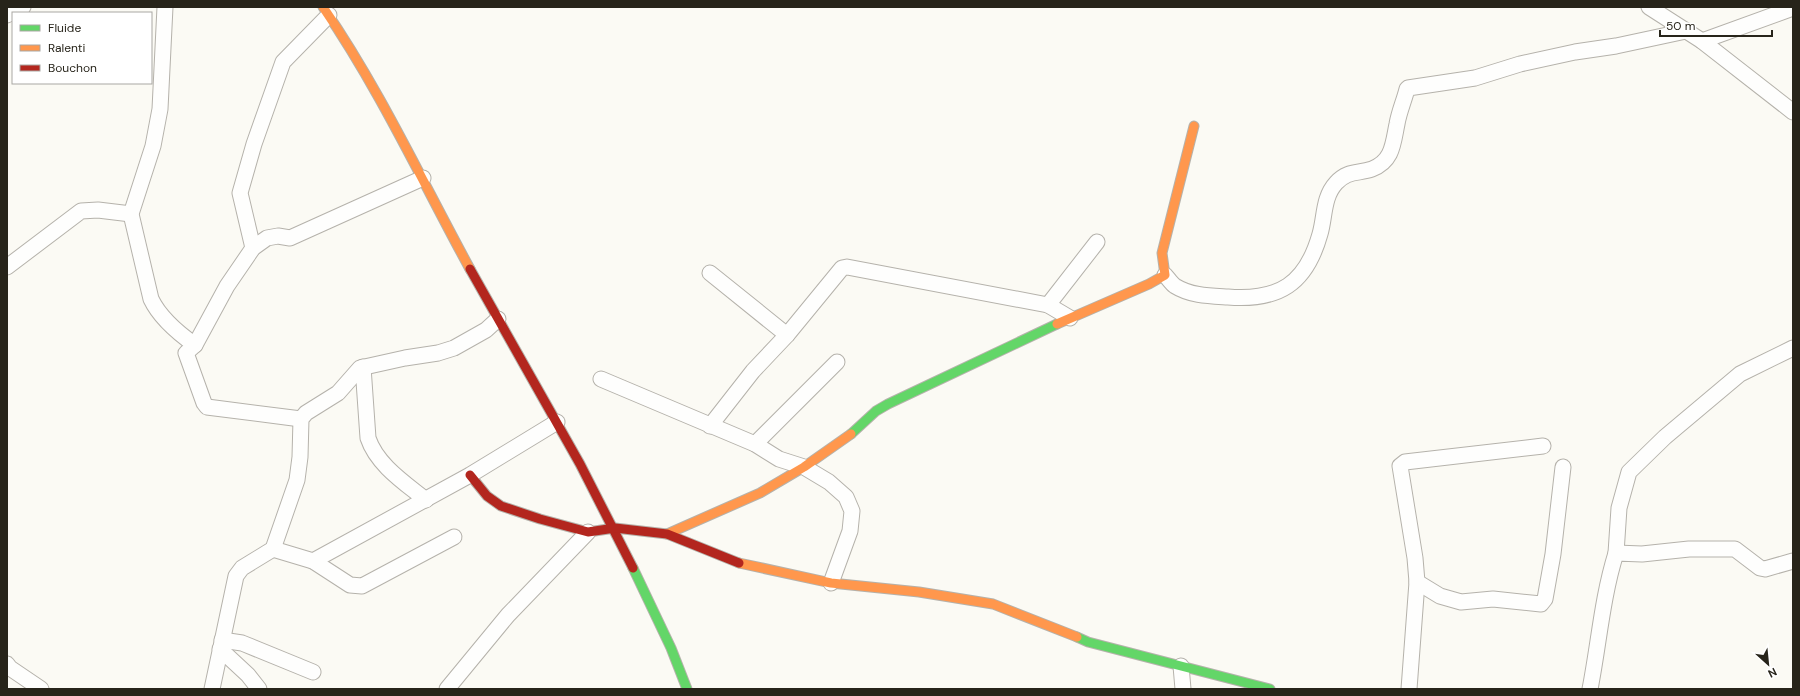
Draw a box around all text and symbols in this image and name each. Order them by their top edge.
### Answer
legend [12,12,152,84]
scale bar [1660,12,1772,38]
text: 50 m [1666,18,1695,34]
text: Fluide [48,20,81,36]
text: Ralenti [48,40,86,56]
text: Bouchon [48,60,97,76]
north arrow [1748,644,1788,684]
text: N [1766,665,1779,681]

